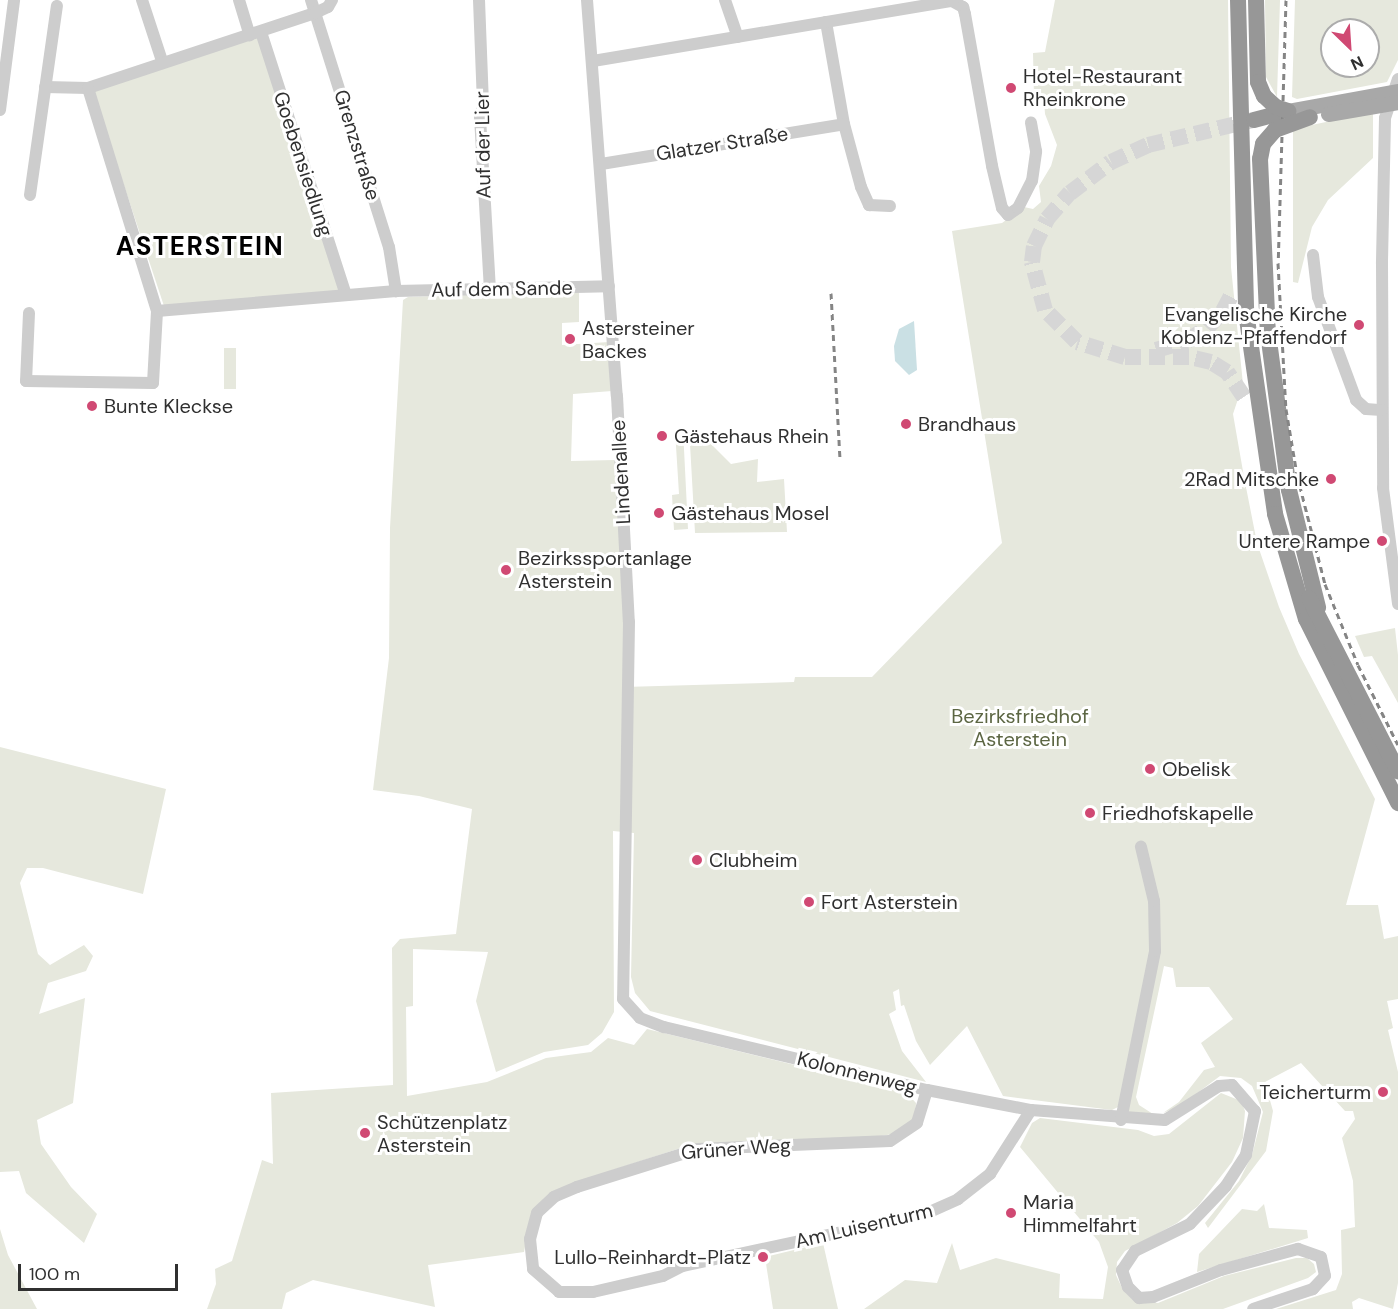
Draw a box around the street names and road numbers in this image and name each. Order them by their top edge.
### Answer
street label: Grenzstraße [329,87,385,203]
street label: Goebensiedlung [268,88,338,240]
street label: Auf der Lier [470,91,496,199]
street label: Glatzer Straße [654,122,790,166]
street label: Auf dem Sande [431,276,573,302]
street label: Lindenallee [606,419,636,525]
street label: Kolonnenweg [795,1047,919,1099]
street label: Grüner Weg [680,1133,792,1165]
street label: Am Luisenturm [793,1198,935,1254]

